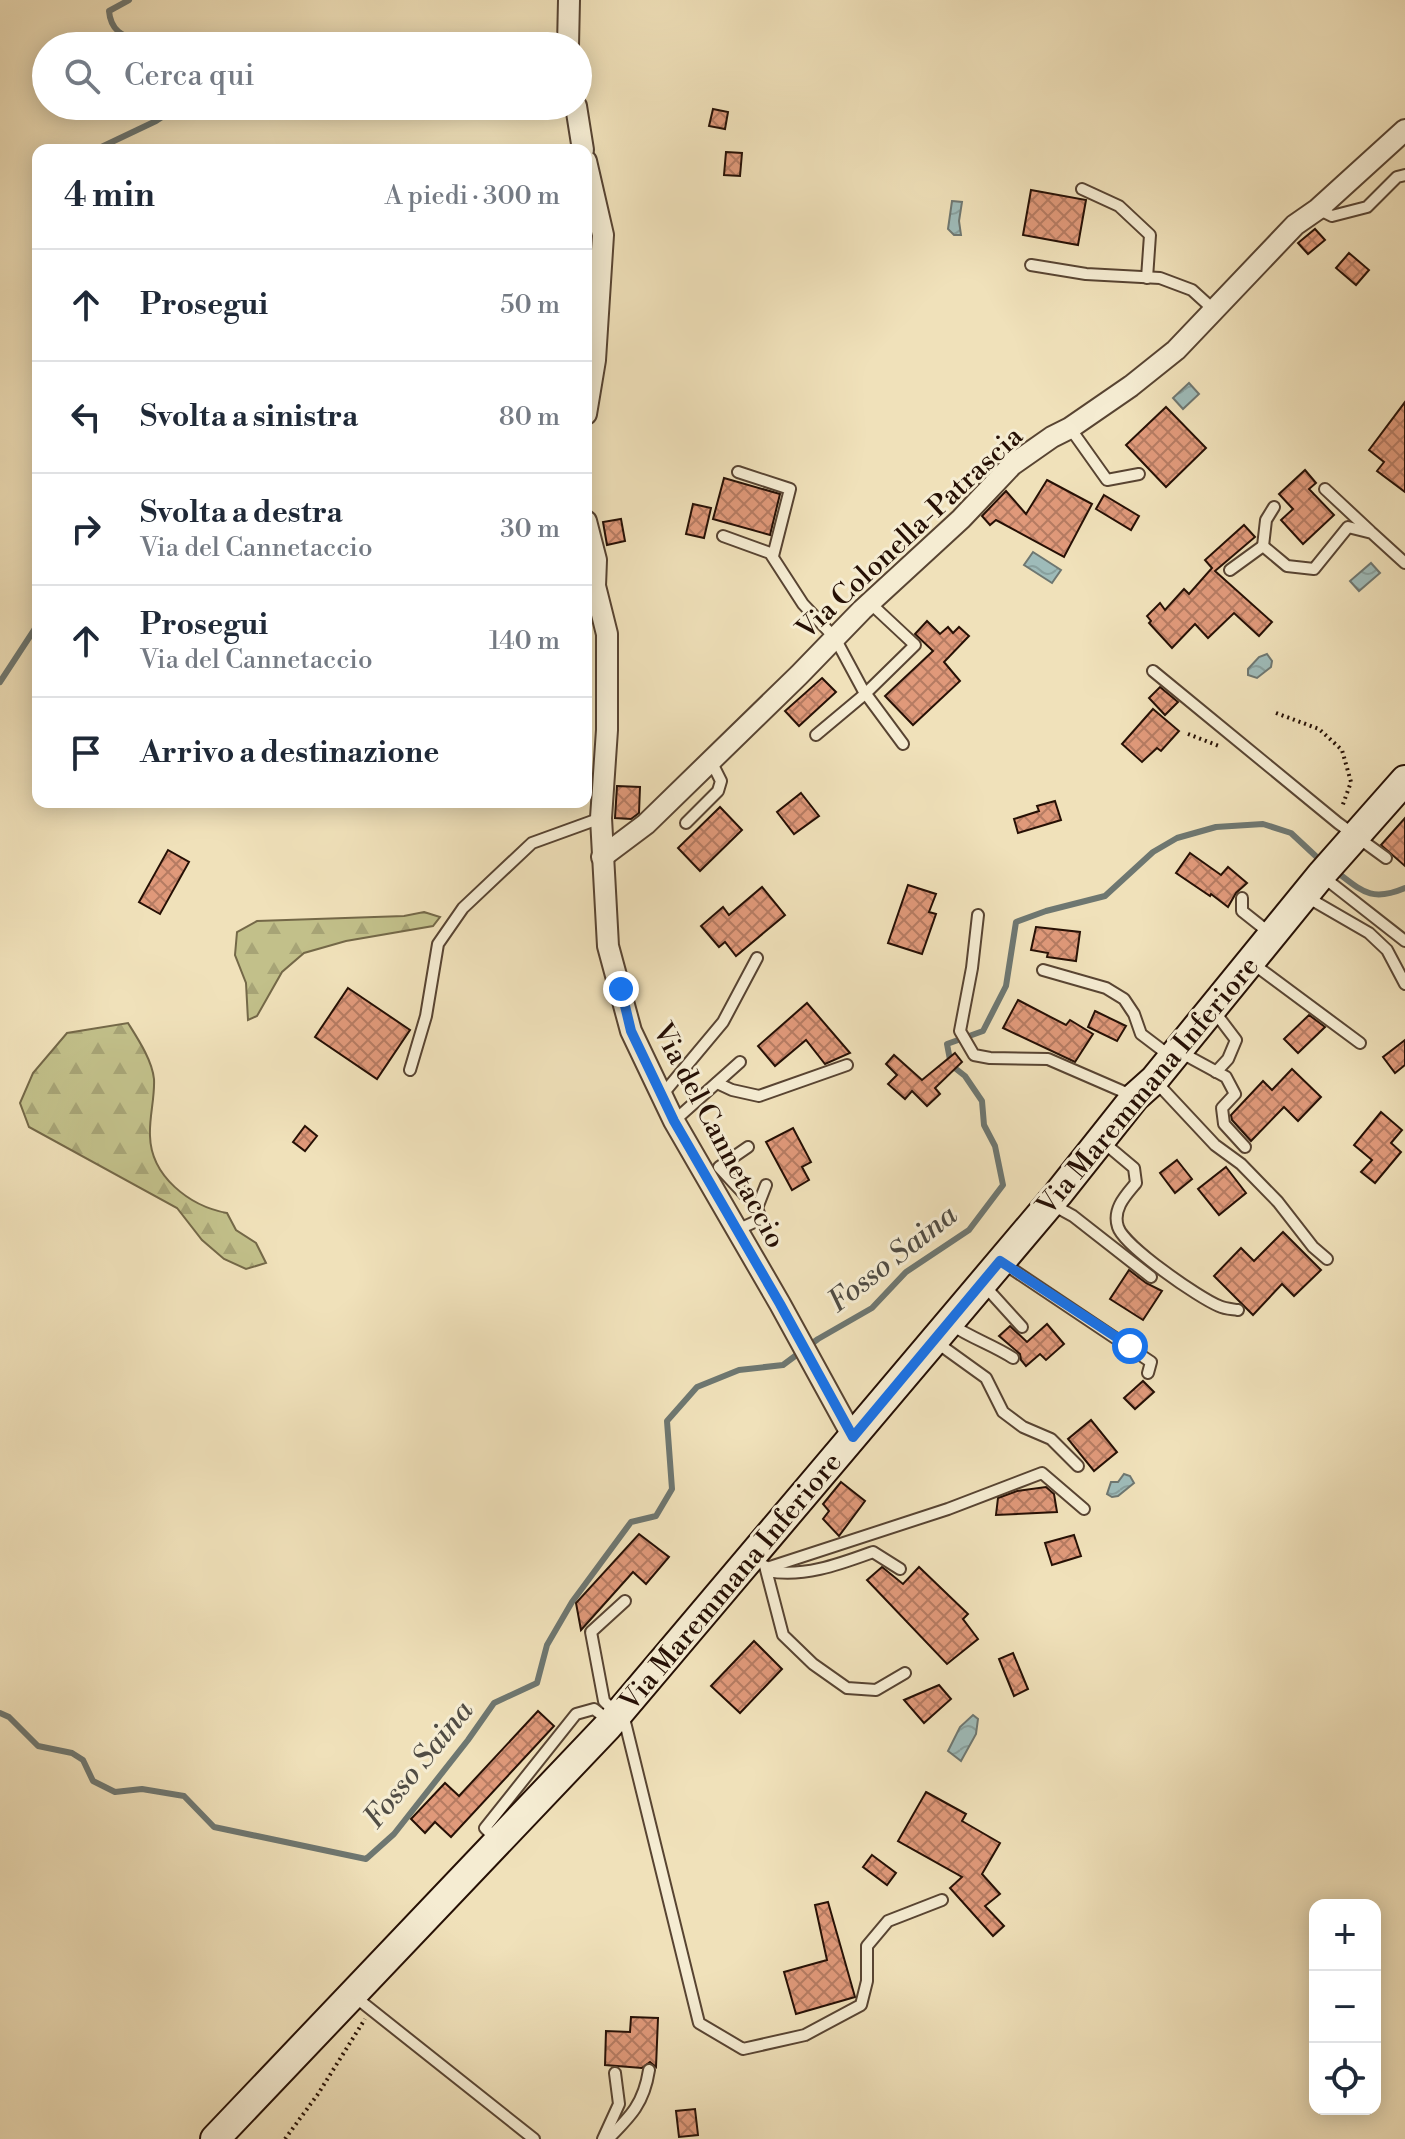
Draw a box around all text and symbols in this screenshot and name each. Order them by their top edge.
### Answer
search box [32,32,592,120]
icon: search [60,54,104,98]
text: Cerca qui [124,57,254,95]
text: 4 min [64,175,155,217]
text: A piedi · 300 m [385,180,560,212]
icon: ahead [64,283,108,327]
text: Prosegui [140,286,268,324]
text: 50 m [500,289,560,321]
icon: left [64,395,108,439]
text: Svolta a sinistra [140,398,358,436]
text: 80 m [499,401,560,433]
street label: Via Colonella-Patrascia [789,418,1031,648]
text: Svolta a destra [140,494,343,532]
icon: right [64,507,108,551]
text: 30 m [500,513,560,545]
text: Via del Cannetaccio [140,532,373,564]
text: Prosegui [140,606,268,644]
icon: ahead [64,619,108,663]
text: 140 m [489,625,560,657]
text: Via del Cannetaccio [140,644,373,676]
icon: arrive [64,731,108,775]
text: Arrivo a destinazione [140,734,439,772]
street label: Via Maremmana Inferiore [1029,949,1267,1223]
route end [603,971,639,1007]
street label: Via del Cannetaccio [644,1016,793,1254]
water label: Fosso Saina [820,1196,965,1321]
route start [1112,1328,1148,1364]
street label: Via Maremmana Inferiore [612,1445,850,1719]
water label: Fosso Saina [356,1693,482,1836]
map controls [1309,1899,1381,2115]
button: + [1309,1899,1381,1971]
button: − [1309,1971,1381,2043]
button: locate [1309,2043,1381,2115]

